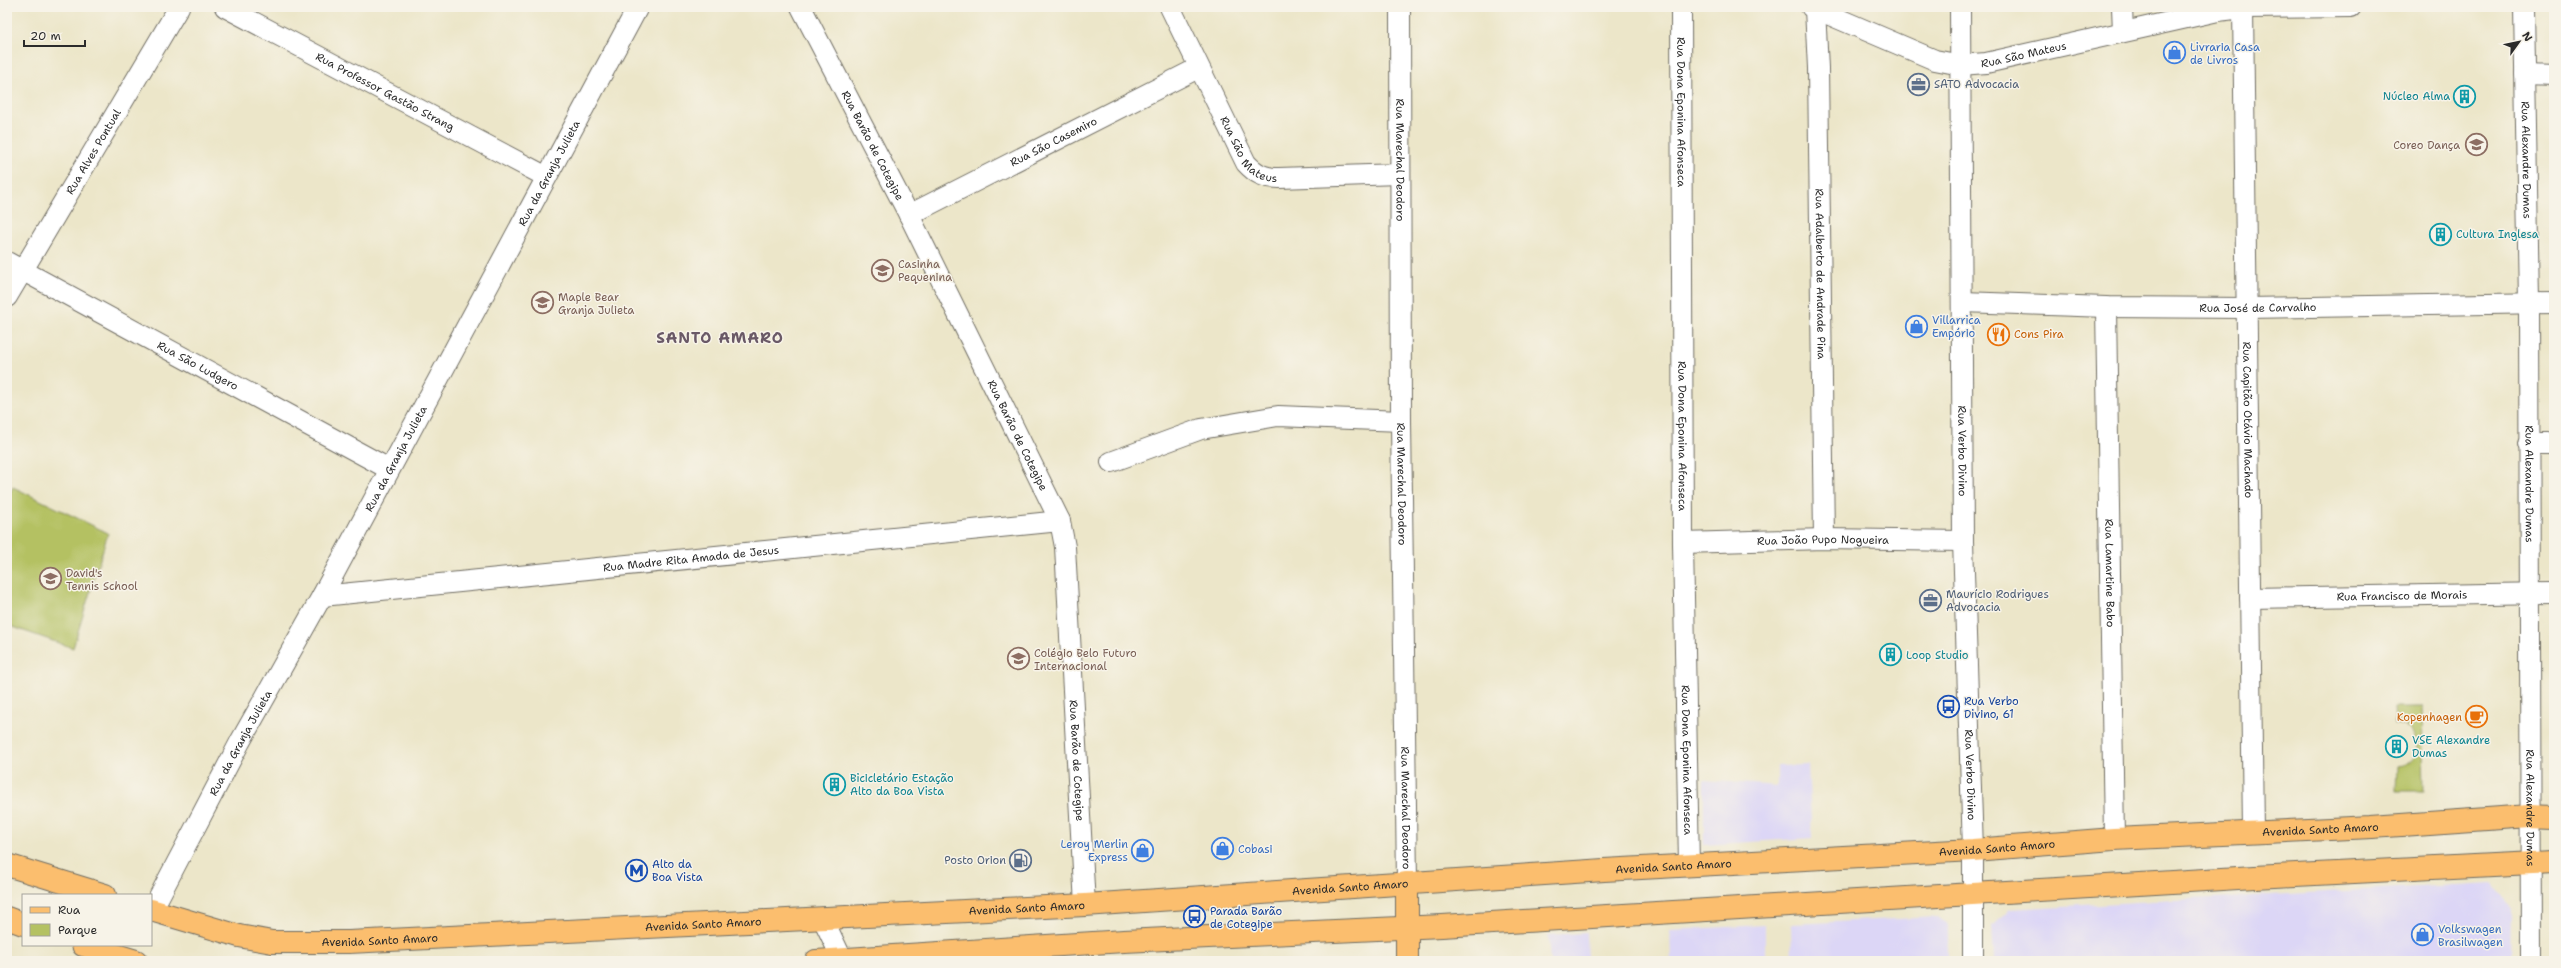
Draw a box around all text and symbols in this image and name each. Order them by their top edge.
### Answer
scale bar [24,22,85,48]
north arrow [2499,22,2539,62]
text: 20 m [30,28,61,44]
text: N [2518,29,2536,45]
street label: Rua Dona Eponina Afonseca [1674,37,1689,187]
street label: Rua São Mateus [1980,38,2068,71]
shop icon: Livraria Casa de Livros [2161,40,2187,66]
place label: Livraria Casa de Livros [2190,40,2260,68]
street label: Rua Professor Gastão Strang [313,49,457,134]
office icon: SATO Advocacia [1905,71,1931,97]
place label: SATO Advocacia [1934,77,2019,92]
building icon: Núcleo Alma [2452,83,2478,109]
street label: Rua Barão de Cotegipe [838,88,908,203]
place label: Núcleo Alma [2383,89,2450,104]
street label: Rua Marechal Deodoro [1393,99,1408,222]
street label: Rua Alexandre Dumas [2518,101,2535,219]
street label: Rua Alves Pontual [62,106,125,197]
street label: Rua São Casemiro [1007,113,1100,170]
street label: Rua São Mateus [1217,114,1278,186]
street label: Rua da Granja Julieta [514,117,584,229]
school or university icon: Coreo Dança [2463,132,2489,158]
place label: Coreo Dança [2393,138,2460,153]
street label: Rua Adalberto de Andrade Pina [1812,188,1829,360]
building icon: Cultura Inglesa [2428,221,2454,247]
place label: Cultura Inglesa [2456,227,2539,242]
school or university icon: Casinha Pequenina [870,257,896,283]
place label: Casinha Pequenina [898,257,952,285]
school or university icon: Maple Bear Granja Julieta [530,290,556,316]
place label: Maple Bear Granja Julieta [558,290,634,318]
street label: Rua José de Carvalho [2199,299,2317,316]
shop icon: Villarrica Empório [1904,313,1930,339]
place label: Villarrica Empório [1932,313,1981,341]
restaurant icon: Cons Pira [1986,321,2012,347]
place label: Cons Pira [2014,327,2064,342]
district label: SANTO AMARO [656,328,784,348]
street label: Rua São Ludgero [155,337,241,394]
street label: Rua Capitão Otávio Machado [2240,342,2256,499]
street label: Rua Dona Eponina Afonseca [1675,361,1690,511]
street label: Rua Barão de Cotegipe [984,377,1051,493]
street label: Rua da Granja Julieta [361,403,430,514]
street label: Rua Verbo Divino [1955,405,1970,497]
street label: Rua Marechal Deodoro [1394,423,1410,546]
street label: Rua Alexandre Dumas [2522,425,2537,543]
street label: Rua Lamartine Babo [2102,519,2118,628]
street label: Rua João Pupo Nogueira [1757,531,1889,548]
street label: Rua Madre Rita Amada de Jesus [602,542,780,575]
school or university icon: David's Tennis School [37,566,63,592]
place label: David's Tennis School [66,566,138,594]
office icon: Maurício Rodrigues Advocacia [1918,587,1944,613]
place label: Maurício Rodrigues Advocacia [1946,587,2049,615]
street label: Rua Francisco de Morais [2337,587,2467,604]
building icon: Loop Studio [1877,642,1903,668]
school or university icon: Colégio Belo Futuro Internacional [1006,646,1032,672]
place label: Colégio Belo Futuro Internacional [1034,646,1137,674]
place label: Loop Studio [1906,648,1969,663]
street label: Rua Dona Eponina Afonseca [1678,685,1696,835]
street label: Rua da Granja Julieta [206,687,275,798]
bus stop icon: Rua Verbo Divino, 61 [1936,694,1962,720]
place label: Rua Verbo Divino, 61 [1964,694,2019,722]
street label: Rua Barão de Cotegipe [1066,699,1088,822]
cafe icon: Kopenhagen [2464,704,2490,730]
place label: Kopenhagen [2397,710,2462,725]
street label: Rua Verbo Divino [1962,729,1980,821]
building icon: VSE Alexandre Dumas [2383,733,2409,759]
place label: VSE Alexandre Dumas [2412,733,2490,761]
street label: Rua Marechal Deodoro [1398,746,1414,870]
street label: Rua Alexandre Dumas [2523,749,2538,867]
building icon: Bicicletário Estação Alto da Boa Vista [821,771,847,797]
place label: Bicicletário Estação Alto da Boa Vista [850,771,954,799]
street label: Avenida Santo Amaro [2262,819,2379,840]
shop icon: Cobasi [1209,836,1235,862]
street label: Avenida Santo Amaro [1938,836,2056,859]
place label: Leroy Merlin Express [1061,837,1128,865]
shop icon: Leroy Merlin Express [1130,837,1156,863]
place label: Cobasi [1238,842,1273,857]
fuel station icon: Posto Orion [1008,847,1034,873]
place label: Posto Orion [944,853,1006,868]
street label: Avenida Santo Amaro [1615,856,1732,877]
metro station icon: Alto da Boa Vista [623,857,649,883]
place label: Alto da Boa Vista [652,857,703,885]
street label: Avenida Santo Amaro [1291,876,1409,899]
legend [22,894,152,946]
street label: Avenida Santo Amaro [968,897,1086,918]
text: Rua [58,902,81,918]
bus stop icon: Parada Barão de Cotegipe [1182,904,1208,930]
place label: Parada Barão de Cotegipe [1210,904,1283,932]
street label: Avenida Santo Amaro [645,914,762,935]
text: Parque [58,922,97,938]
shop icon: Volkswagen Brasilwagen [2410,922,2436,948]
place label: Volkswagen Brasilwagen [2438,922,2503,950]
street label: Avenida Santo Amaro [321,930,439,950]

